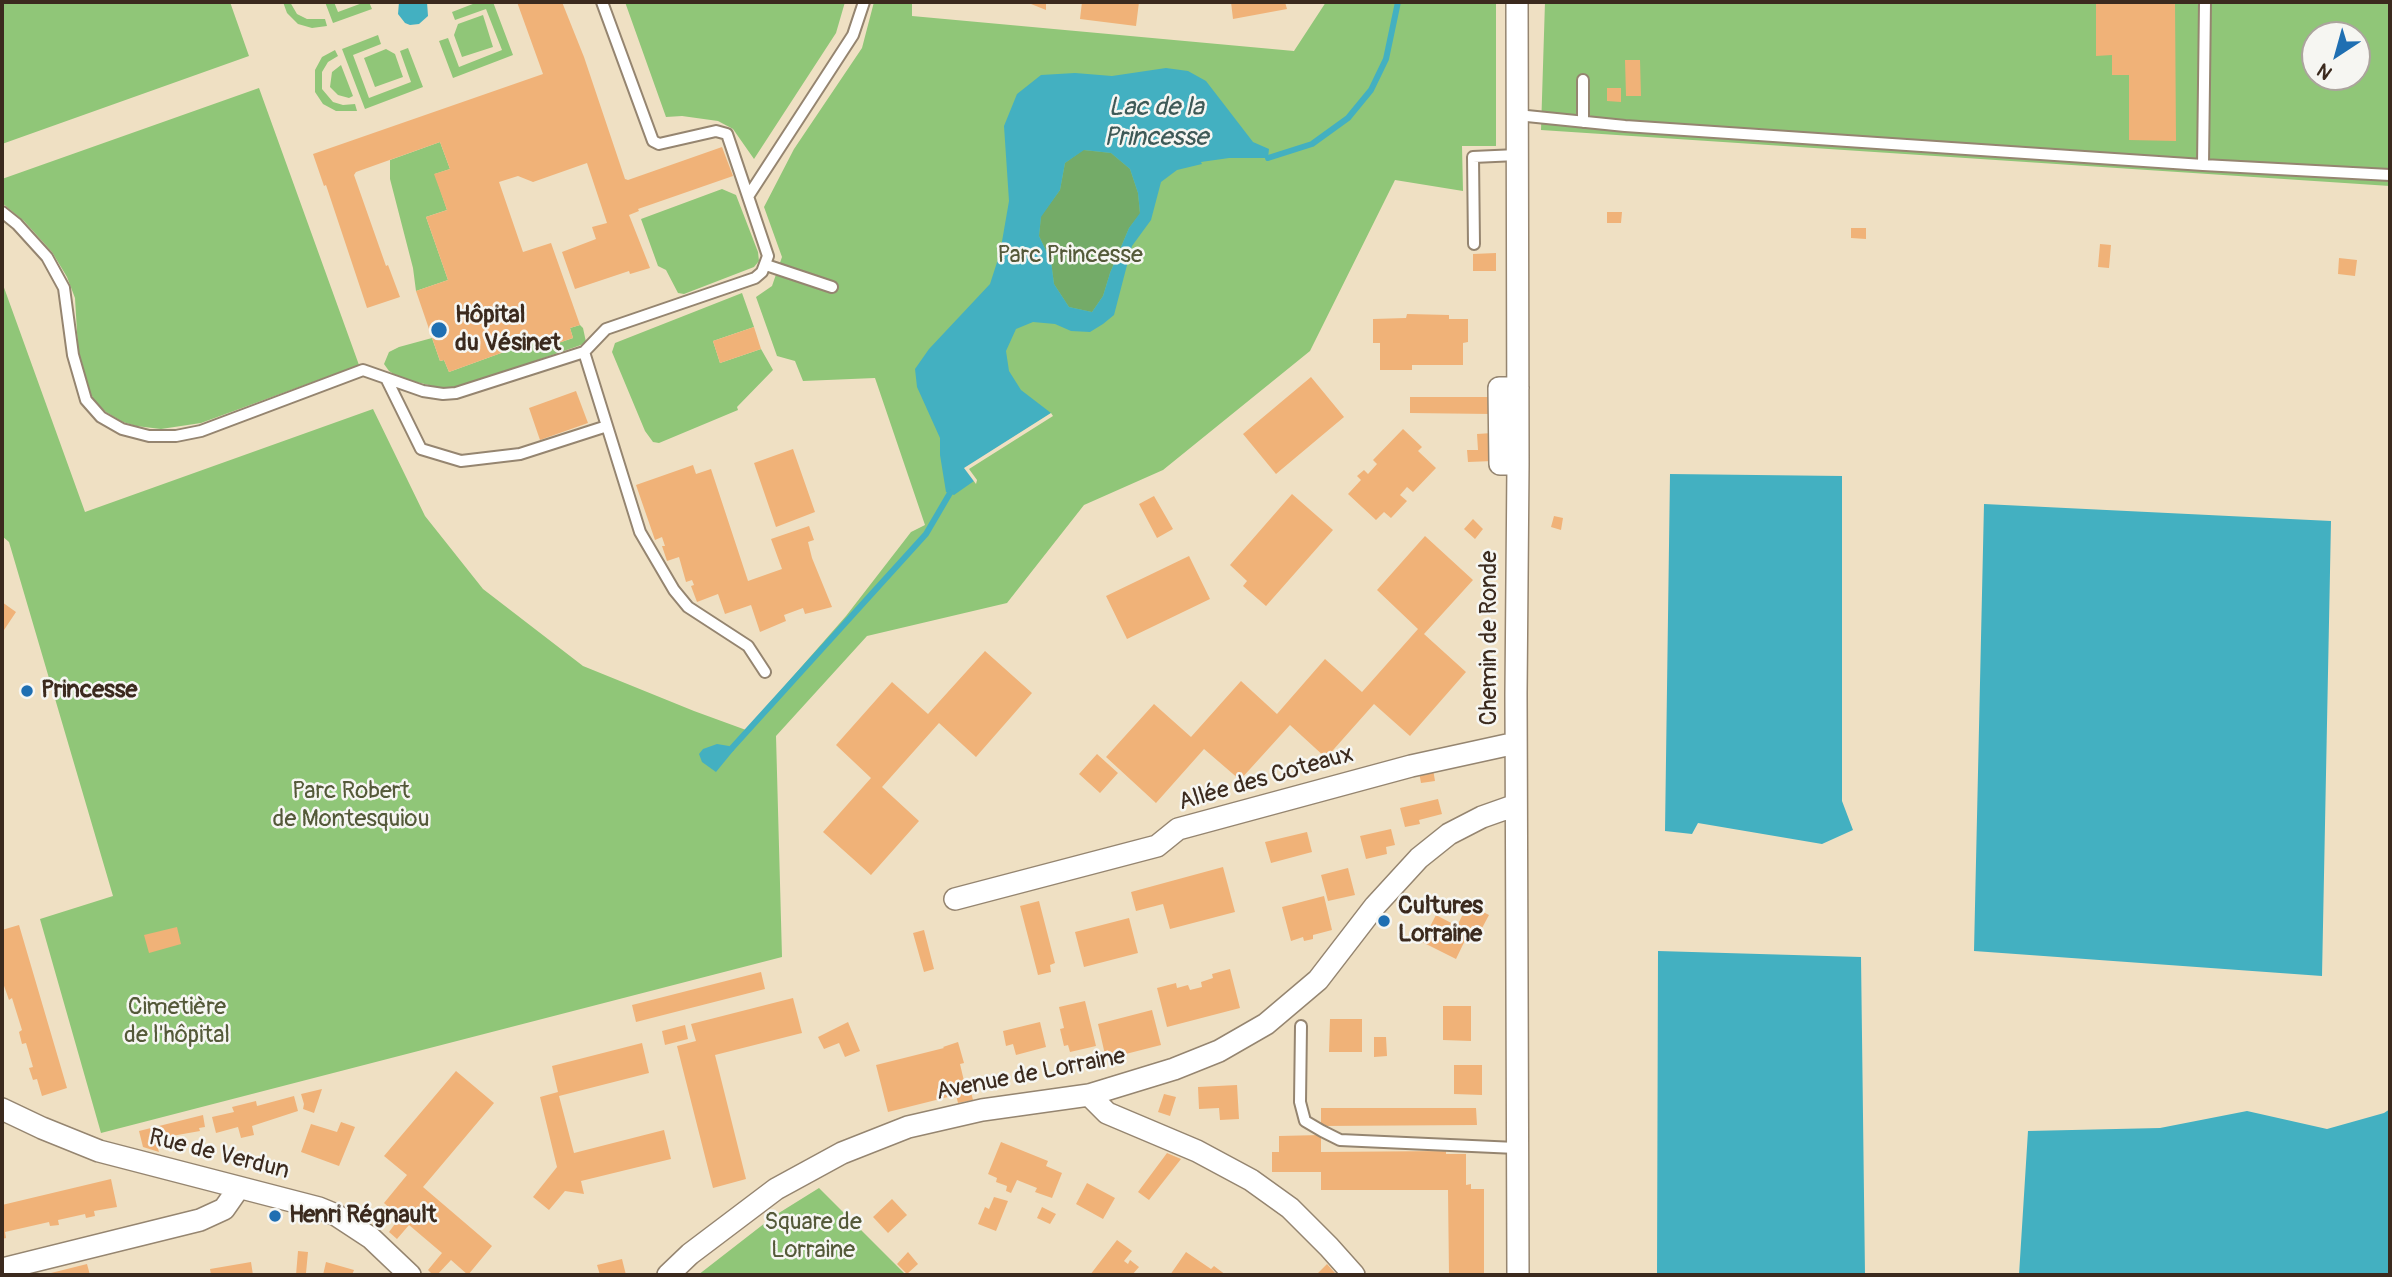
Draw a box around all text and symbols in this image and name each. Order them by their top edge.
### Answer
north arrow [2301,21,2371,91]
text: N [2313,58,2337,85]
water label: Lac de la Princesse [1104,92,1208,154]
park label: Parc Princesse [997,242,1143,270]
place label: Hôpital du Vésinet [455,302,561,358]
marker: Hôpital du Vésinet [429,320,449,340]
street label: Chemin de Ronde [1476,551,1504,725]
place label: Princesse [41,677,137,705]
marker: Princesse [19,683,35,699]
street label: Allée des Coteaux [1175,740,1357,818]
park label: Parc Robert de Montesquiou [272,778,430,834]
place label: Cultures Lorraine [1398,893,1483,949]
marker: Cultures Lorraine [1376,913,1392,929]
park label: Cimetière de l'hôpital [124,994,230,1050]
street label: Avenue de Lorraine [934,1043,1128,1107]
street label: Rue de Verdun [146,1124,292,1186]
place label: Henri Régnault [289,1202,437,1230]
marker: Henri Régnault [267,1208,283,1224]
park label: Square de Lorraine [764,1209,862,1265]

